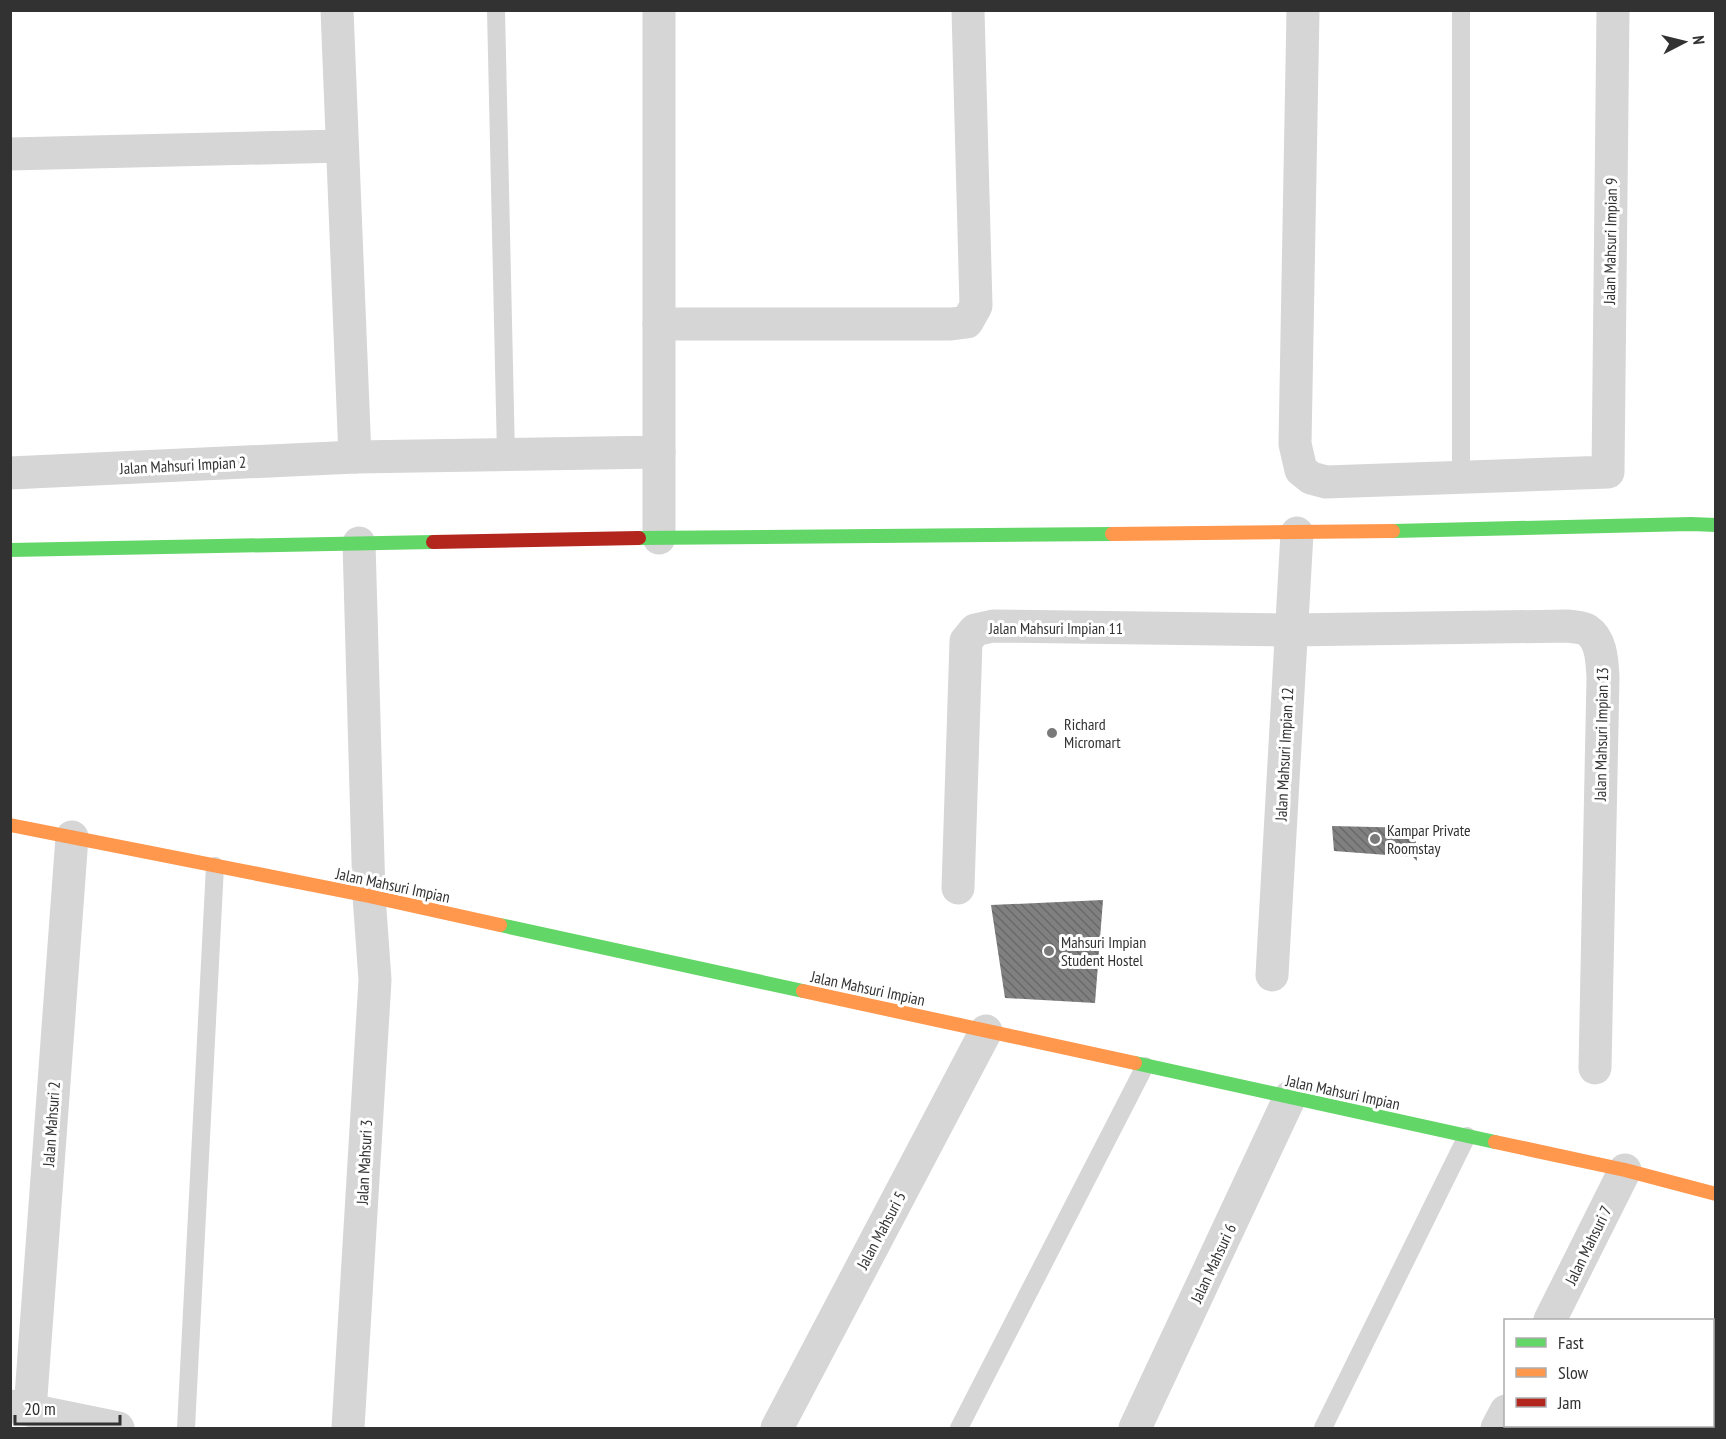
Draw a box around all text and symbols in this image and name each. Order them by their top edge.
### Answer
north arrow [1654,12,1714,72]
text: N [1688,35,1709,46]
street label: Jalan Mahsuri Impian 9 [1599,178,1621,305]
street label: Jalan Mahsuri Impian 2 [118,452,247,478]
street label: Jalan Mahsuri Impian 11 [988,618,1123,638]
street label: Jalan Mahsuri Impian 13 [1590,667,1612,802]
street label: Jalan Mahsuri Impian 12 [1270,687,1297,822]
place label: Richard Micromart [1064,714,1121,752]
marker: Richard Micromart [1045,726,1059,740]
place label: Kampar Private Roomstay [1387,820,1471,858]
marker: Kampar Private Roomstay [1368,832,1382,846]
street label: Jalan Mahsuri Impian [333,863,452,907]
place label: Mahsuri Impian Student Hostel [1061,932,1146,970]
marker: Mahsuri Impian Student Hostel [1042,944,1056,958]
street label: Jalan Mahsuri Impian [808,966,927,1010]
street label: Jalan Mahsuri Impian [1283,1070,1402,1114]
street label: Jalan Mahsuri 2 [38,1081,64,1168]
street label: Jalan Mahsuri 3 [352,1119,376,1206]
street label: Jalan Mahsuri 5 [852,1188,910,1273]
street label: Jalan Mahsuri 7 [1560,1202,1616,1289]
street label: Jalan Mahsuri 6 [1186,1220,1240,1307]
legend [1504,1319,1714,1427]
text: Fast [1558,1331,1584,1354]
text: Slow [1558,1361,1589,1384]
scale bar [15,1388,120,1426]
text: Jam [1557,1391,1581,1414]
text: 20 m [24,1397,56,1420]

